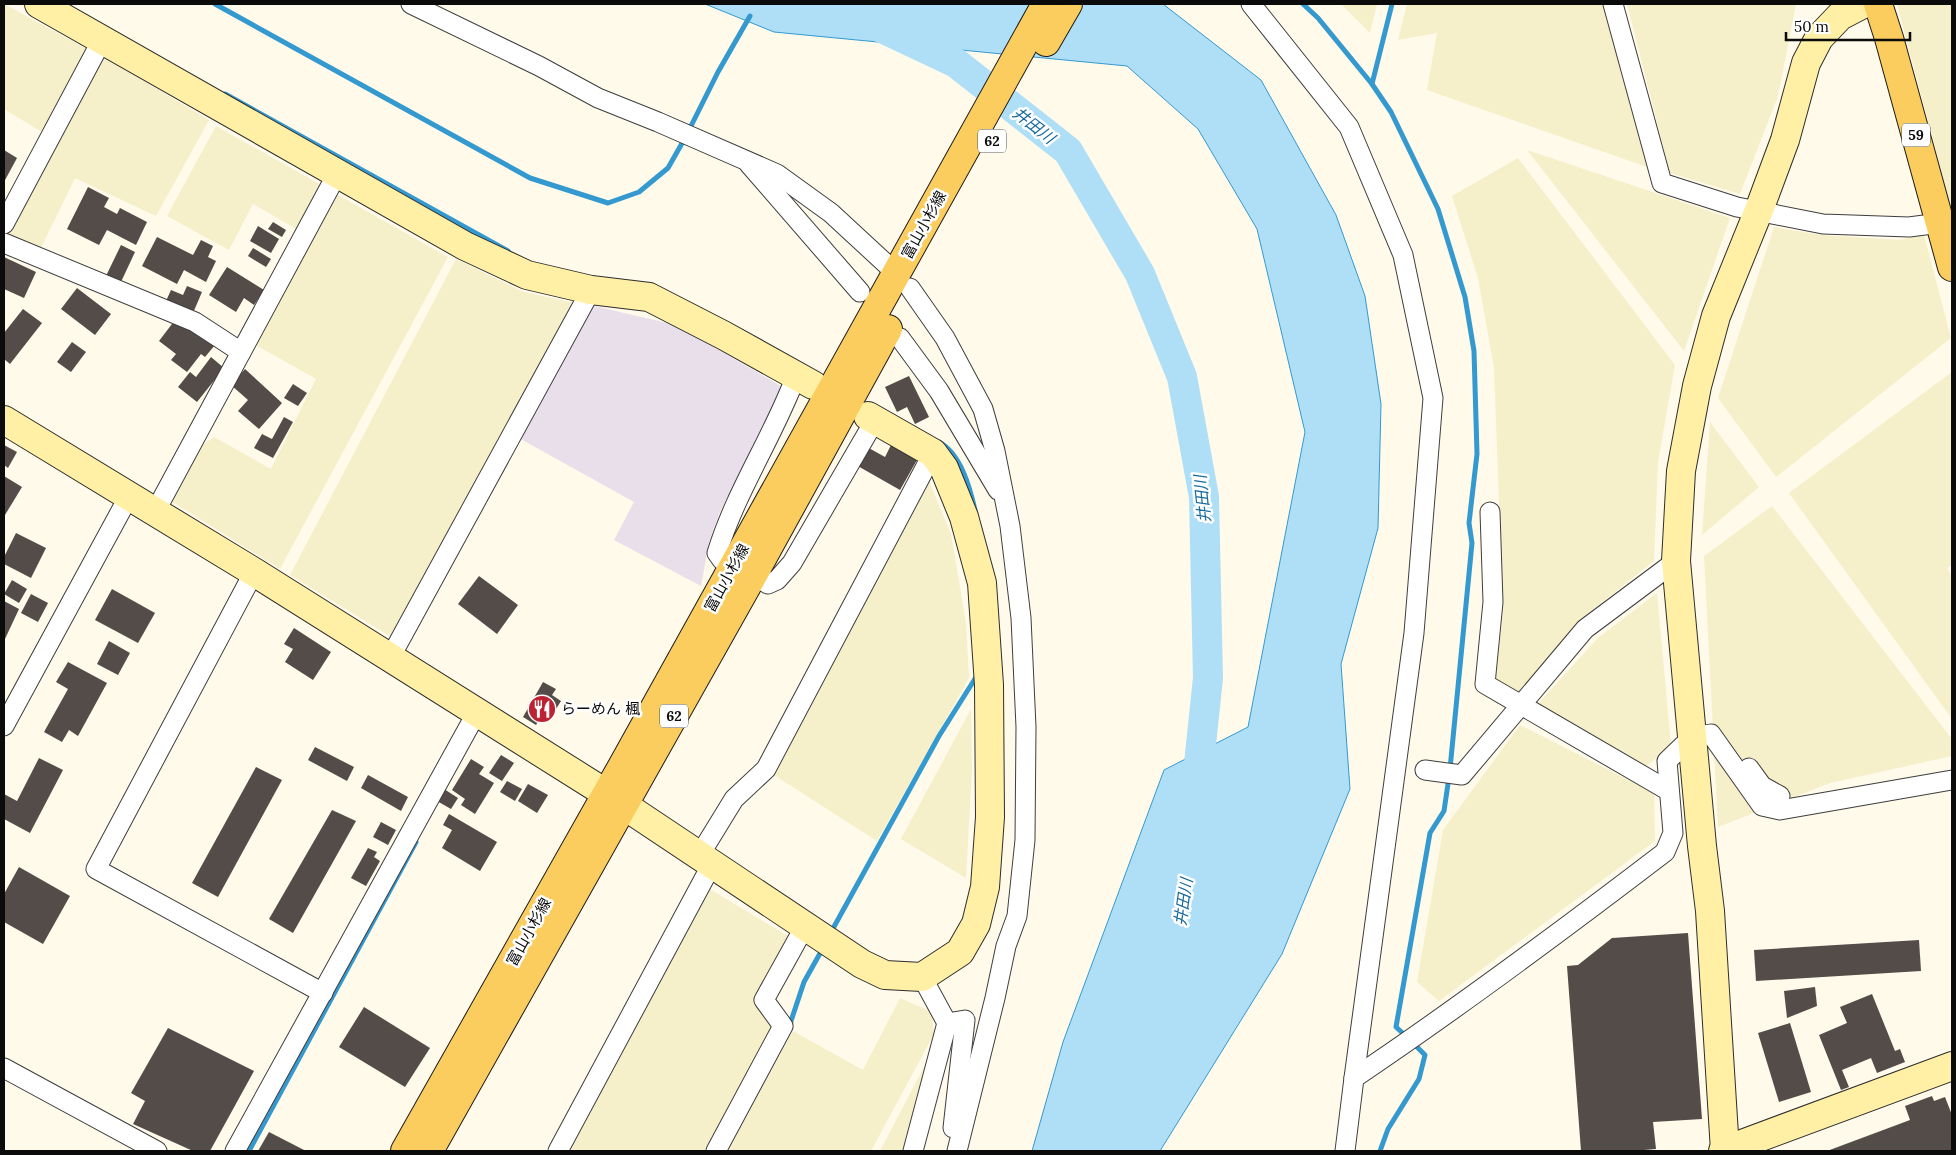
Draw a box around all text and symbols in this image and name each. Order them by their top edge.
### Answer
scale bar [1786,10,1910,42]
text: 50 m [1794,17,1829,36]
water label: 井田川 [1009,102,1061,149]
road number: 59 [1902,124,1930,146]
road number: 62 [978,130,1006,152]
street label: 富山小杉線 [897,187,950,262]
water label: 井田川 [1189,472,1214,524]
street label: 富山小杉線 [700,540,753,615]
restaurant icon: らーめん 楓 [527,694,557,724]
place label: らーめん 楓 [561,699,640,718]
road number: 62 [660,704,688,728]
water label: 井田川 [1170,875,1197,927]
street label: 富山小杉線 [502,894,555,969]

